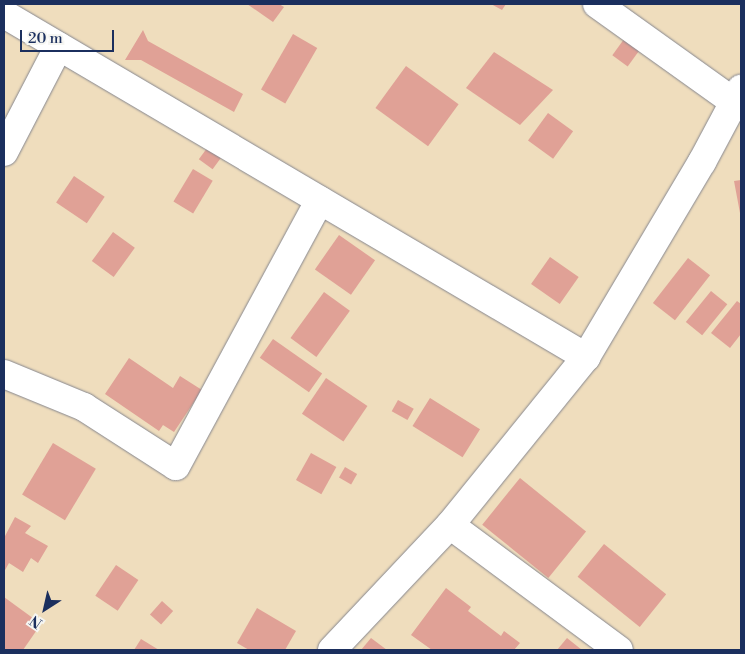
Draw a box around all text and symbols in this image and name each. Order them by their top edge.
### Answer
scale bar [22,20,116,52]
text: 20 m [28,29,63,48]
north arrow [20,584,70,634]
text: N [27,611,46,632]

